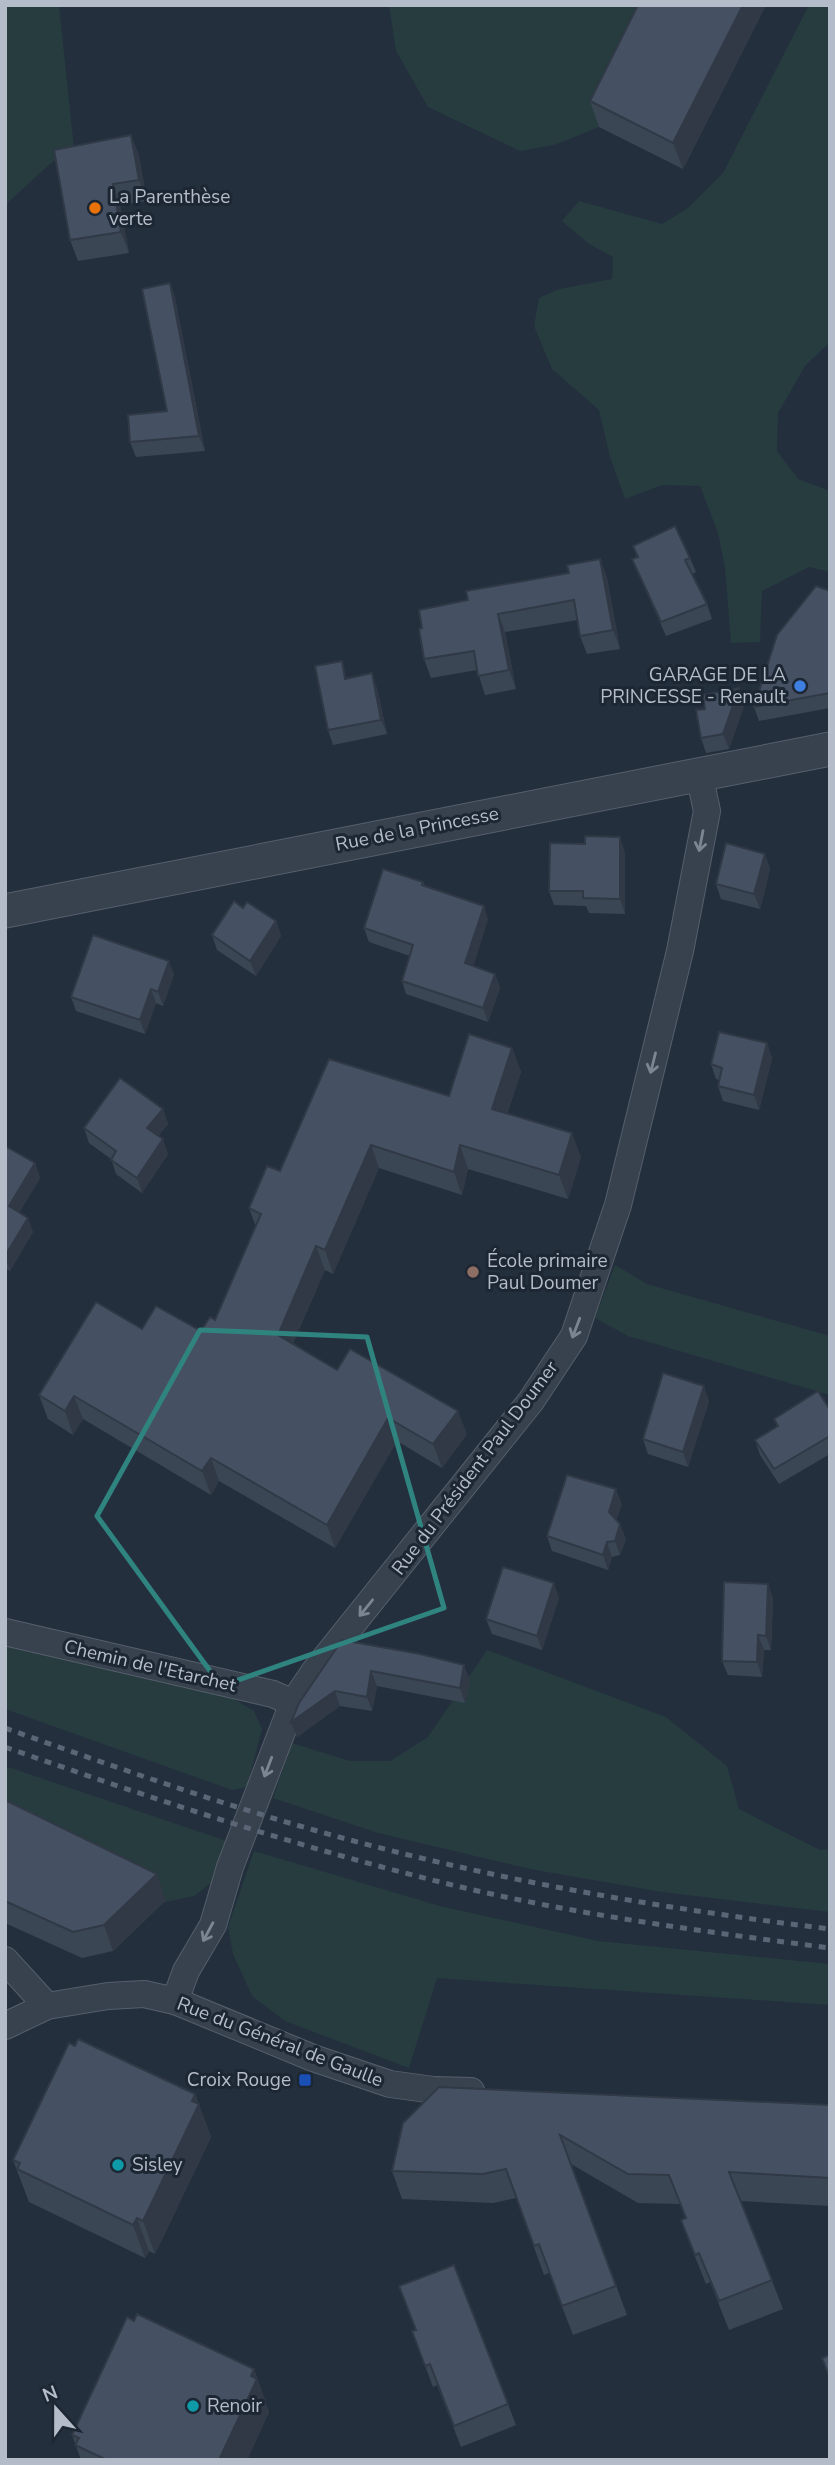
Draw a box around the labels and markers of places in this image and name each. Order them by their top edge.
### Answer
place label: La Parenthèse verte [109,184,230,232]
marker: La Parenthèse verte [87,200,103,216]
place label: GARAGE DE LA PRINCESSE - Renault [600,662,786,710]
marker: GARAGE DE LA PRINCESSE - Renault [792,678,808,694]
place label: École primaire Paul Doumer [487,1248,608,1296]
marker: École primaire Paul Doumer [465,1264,481,1280]
place label: Croix Rouge [187,2067,291,2093]
marker: Croix Rouge [297,2072,313,2088]
place label: Sisley [132,2152,183,2178]
marker: Sisley [110,2157,126,2173]
place label: Renoir [207,2393,262,2419]
marker: Renoir [185,2398,201,2414]

